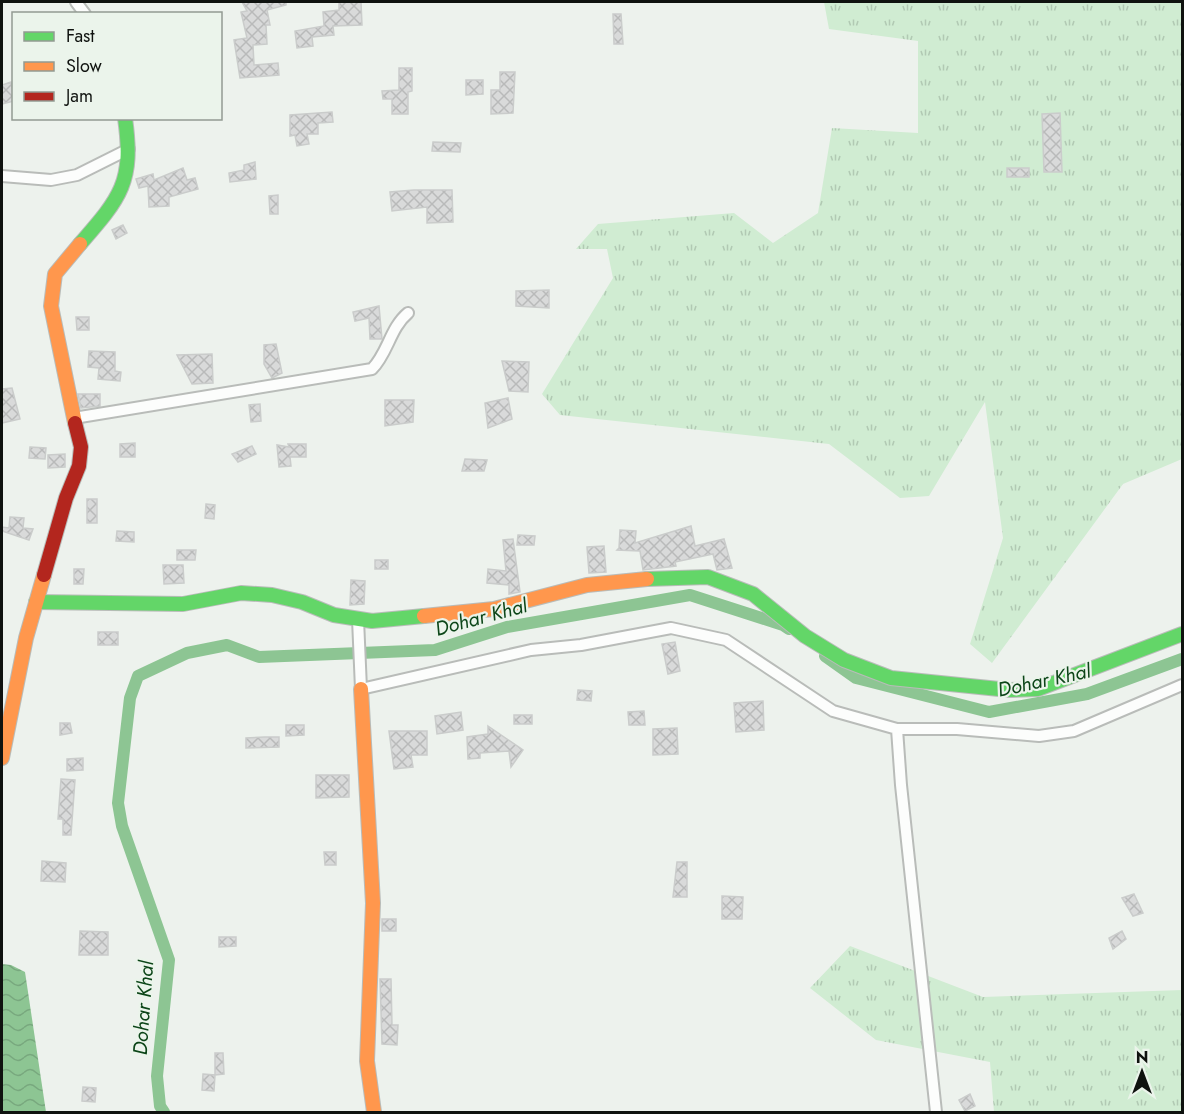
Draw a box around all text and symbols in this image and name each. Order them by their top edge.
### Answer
legend [12,12,222,120]
text: Fast [66,23,95,49]
text: Slow [66,53,103,79]
text: Jam [64,83,93,109]
water label: Dohar Khal [432,591,532,644]
water label: Dohar Khal [995,656,1095,704]
water label: Dohar Khal [126,958,161,1056]
north arrow [1112,1042,1172,1102]
text: N [1136,1046,1148,1069]

